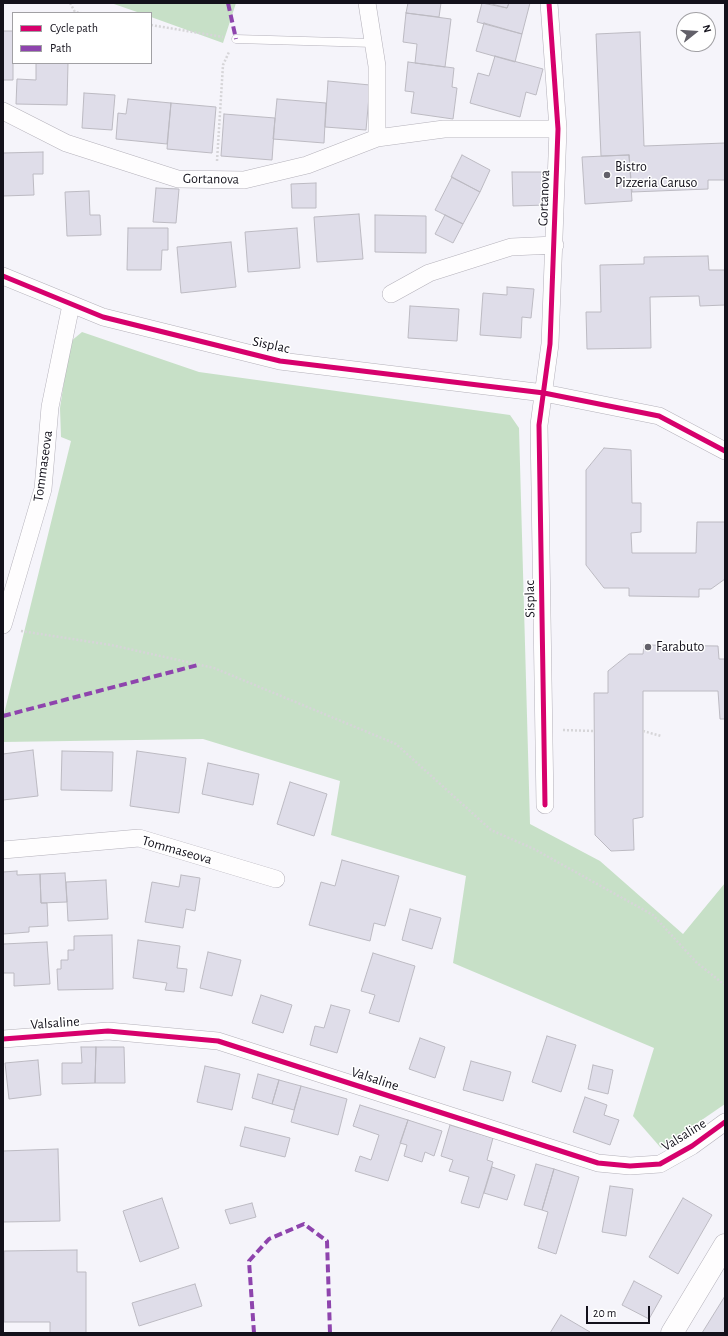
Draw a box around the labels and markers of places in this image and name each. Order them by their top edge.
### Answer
place label: Bistro Pizzeria Caruso [615,159,697,192]
marker: Bistro Pizzeria Caruso [602,170,612,180]
place label: Farabuto [656,639,704,655]
marker: Farabuto [643,642,653,652]

